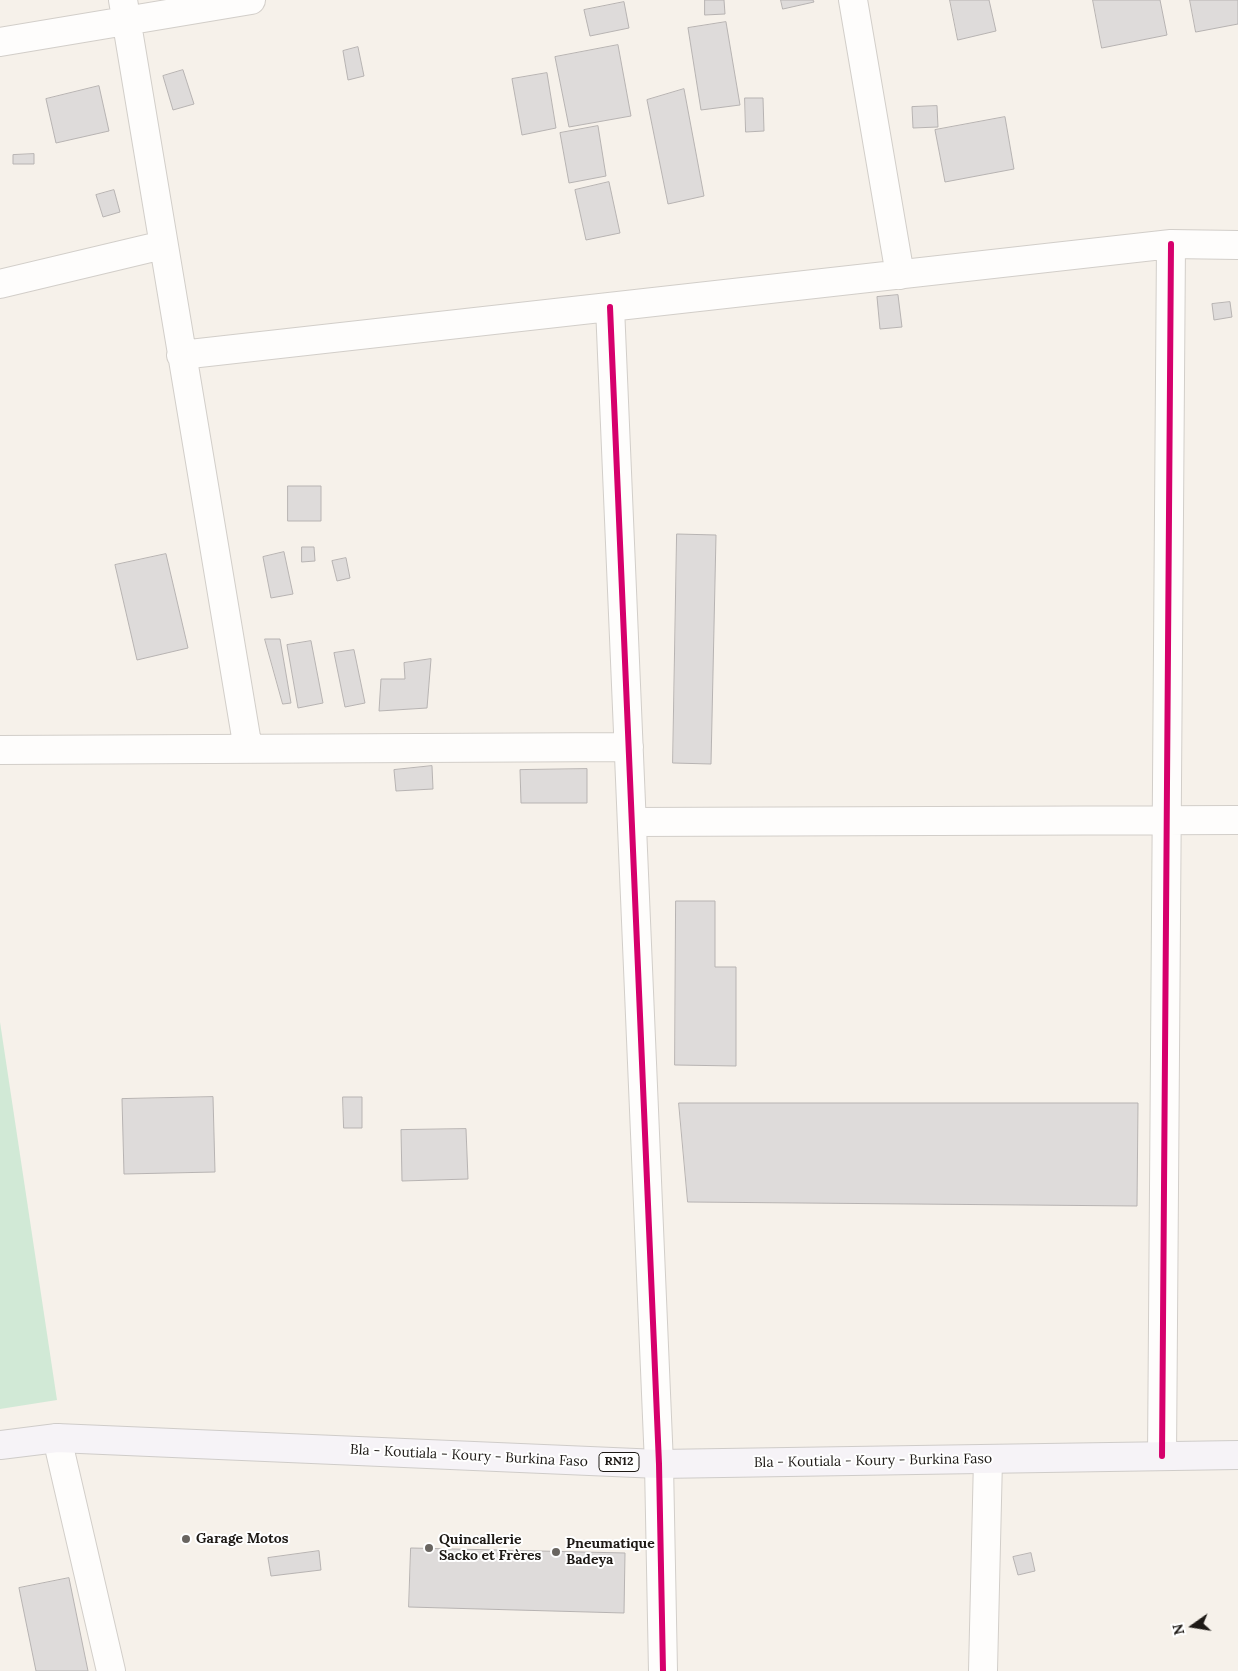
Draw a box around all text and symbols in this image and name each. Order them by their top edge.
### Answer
street label: Bla - Koutiala - Koury - Burkina Faso [350,1441,588,1471]
street label: Bla - Koutiala - Koury - Burkina Faso [754,1451,992,1471]
road number: RN12 [599,1452,639,1471]
place label: Garage Motos [196,1531,288,1547]
place label: Quincallerie Sacko et Frères [439,1532,541,1564]
marker: Garage Motos [180,1533,192,1545]
place label: Pneumatique Badeya [566,1536,655,1568]
marker: Quincallerie Sacko et Frères [423,1542,435,1554]
marker: Pneumatique Badeya [550,1546,562,1558]
north arrow [1168,1601,1218,1651]
text: N [1168,1622,1188,1637]

